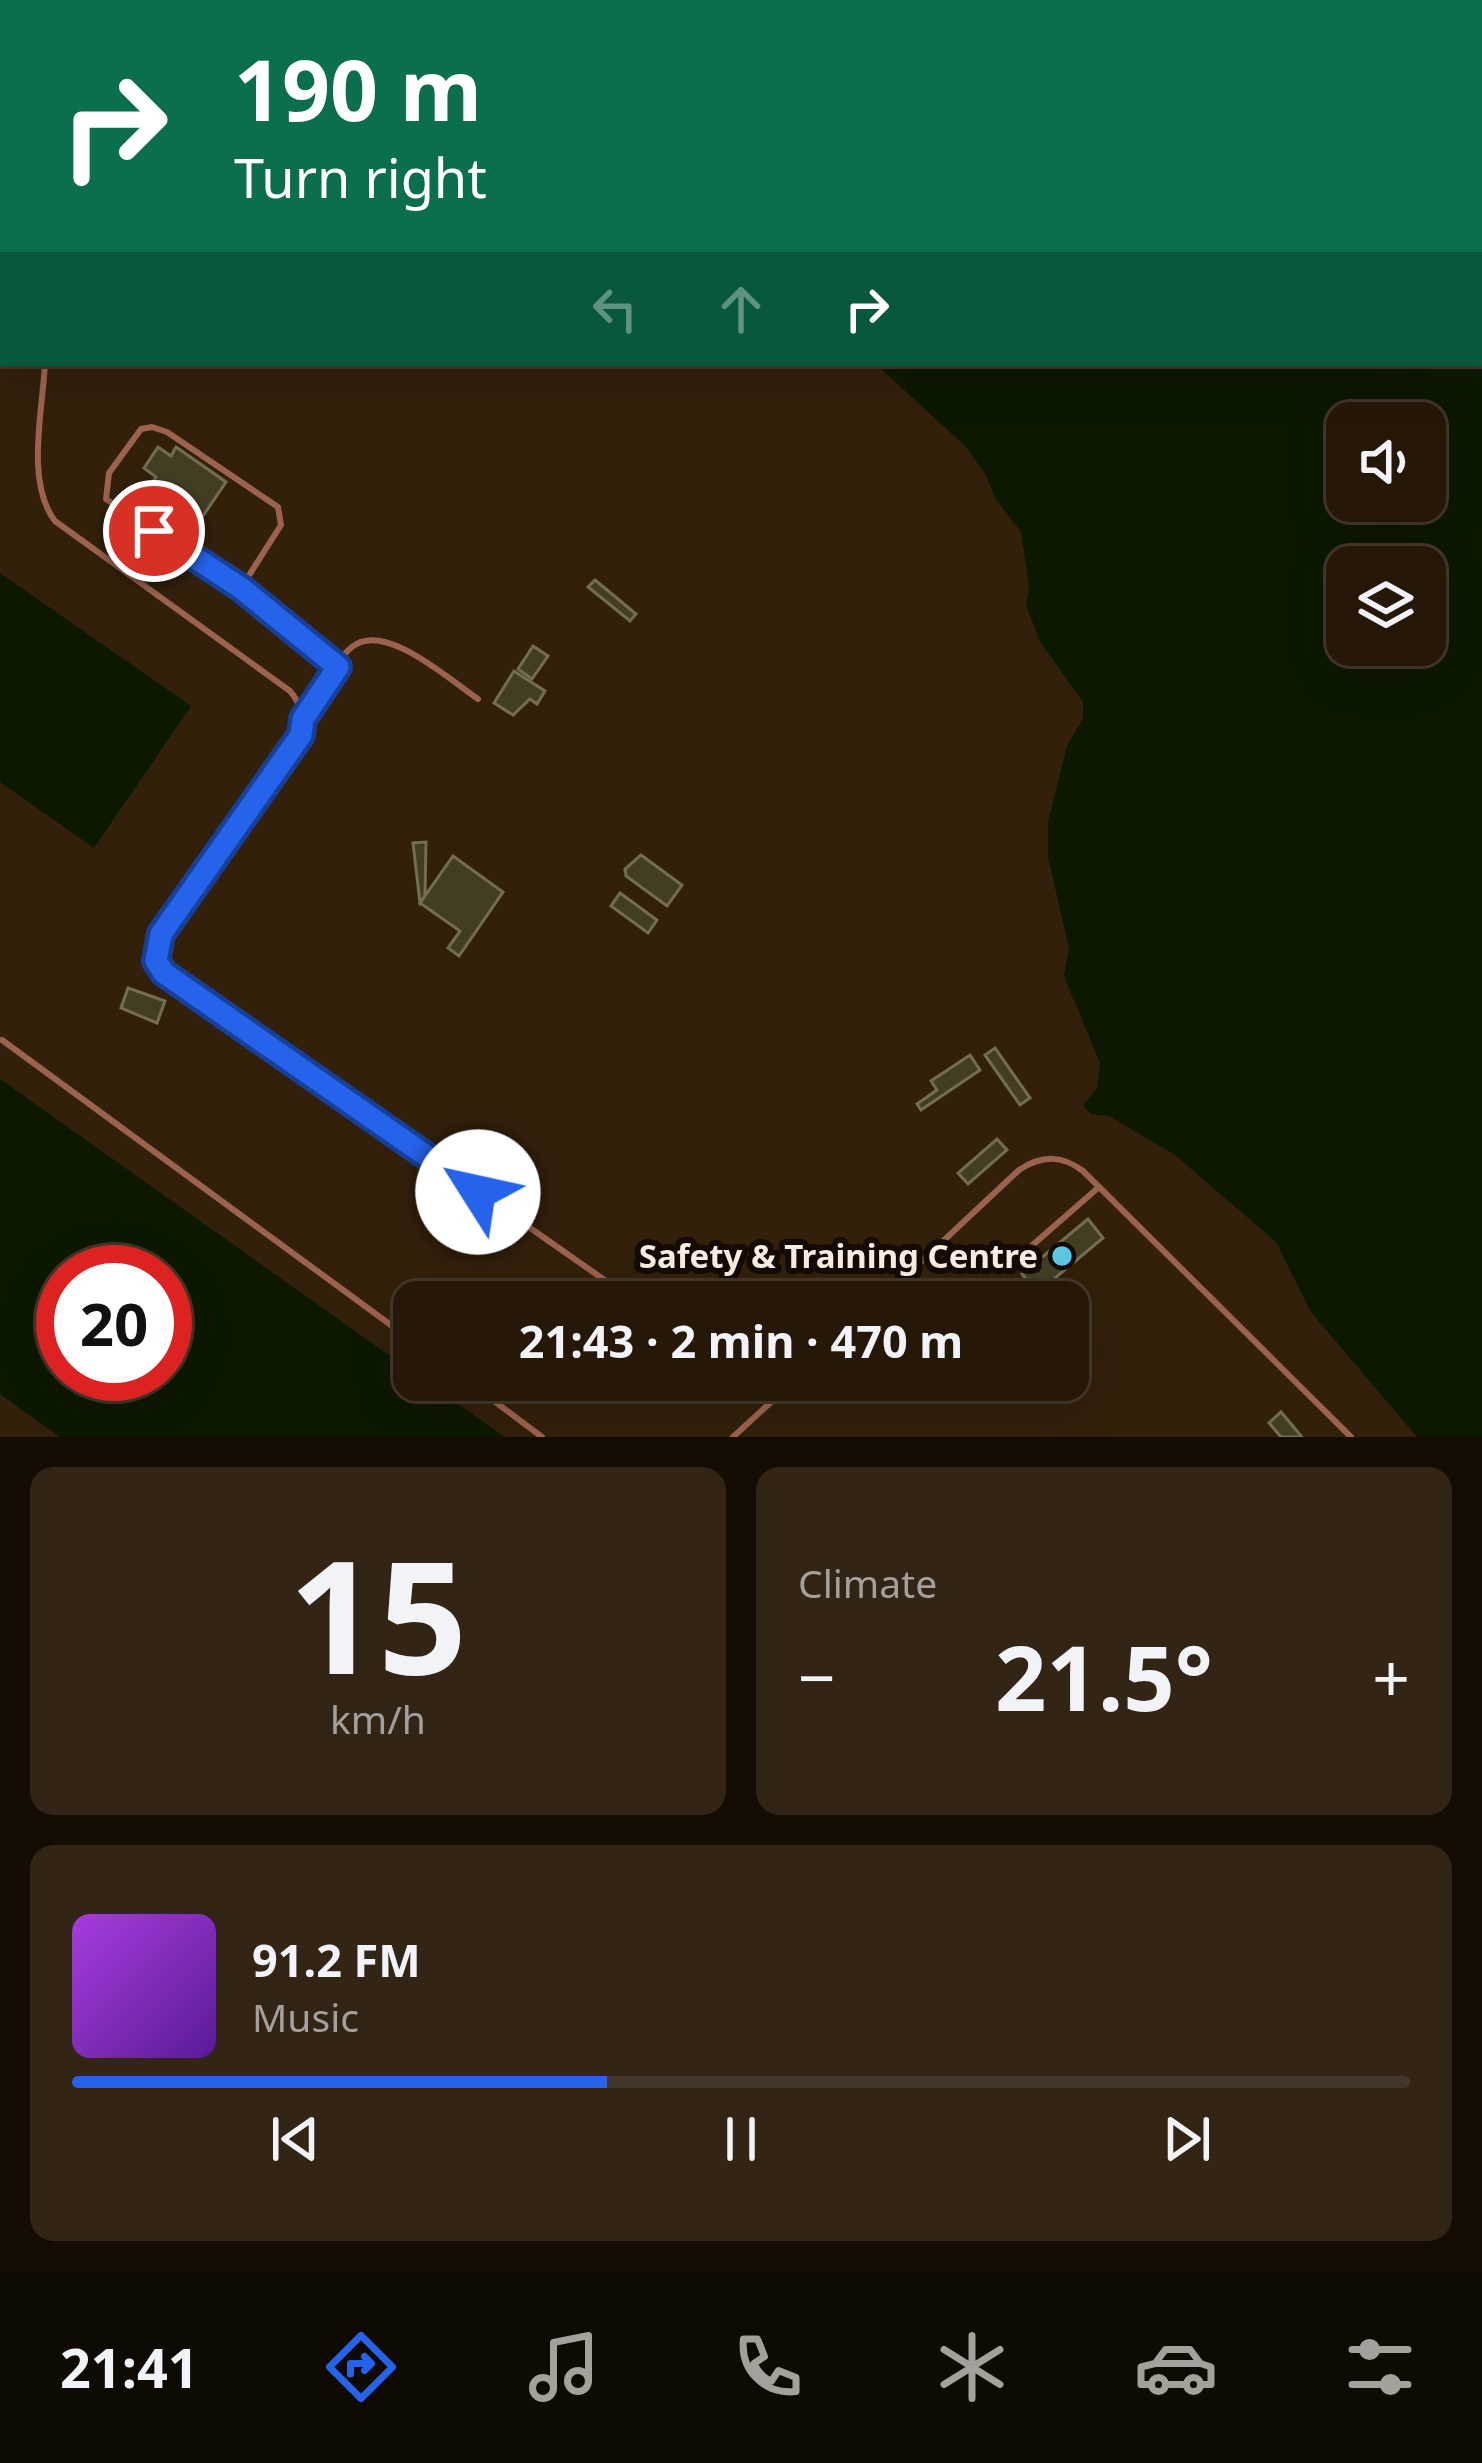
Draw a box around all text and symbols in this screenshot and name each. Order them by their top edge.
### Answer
text: 190 m [234,31,482,146]
icon: right [36,48,192,204]
text: Turn right [234,140,487,214]
icon: left [582,276,648,342]
icon: ahead [708,276,774,342]
icon: right [834,276,900,342]
map controls [1326,402,1446,666]
button: sound [1326,402,1446,522]
pin [103,480,205,582]
icon: arrive [121,498,187,564]
button: layers [1326,546,1446,666]
position arrow [415,1129,541,1255]
place label: Safety & Training Centre [639,1233,1038,1278]
marker: Safety & Training Centre [1049,1243,1075,1269]
speed limit sign: 20 [36,1245,192,1401]
text: 21:43 · 2 min · 470 m [519,1310,963,1371]
text: 15 [289,1507,467,1720]
text: Climate [798,1556,937,1609]
text: 21.5° [995,1615,1213,1737]
text: − [798,1631,836,1721]
text: + [1372,1631,1410,1721]
text: km/h [330,1692,426,1745]
text: 91.2 FM [252,1929,421,1990]
text: Music [252,1990,359,2043]
icon: previous [262,2106,328,2172]
icon: pause [708,2106,774,2172]
icon: next [1154,2106,1220,2172]
icon: directions [319,2325,403,2409]
icon: music [522,2325,606,2409]
icon: phone [726,2325,810,2409]
icon: climate [930,2325,1014,2409]
icon: car [1134,2325,1218,2409]
icon: filters [1338,2325,1422,2409]
text: 21:41 [60,2330,199,2404]

